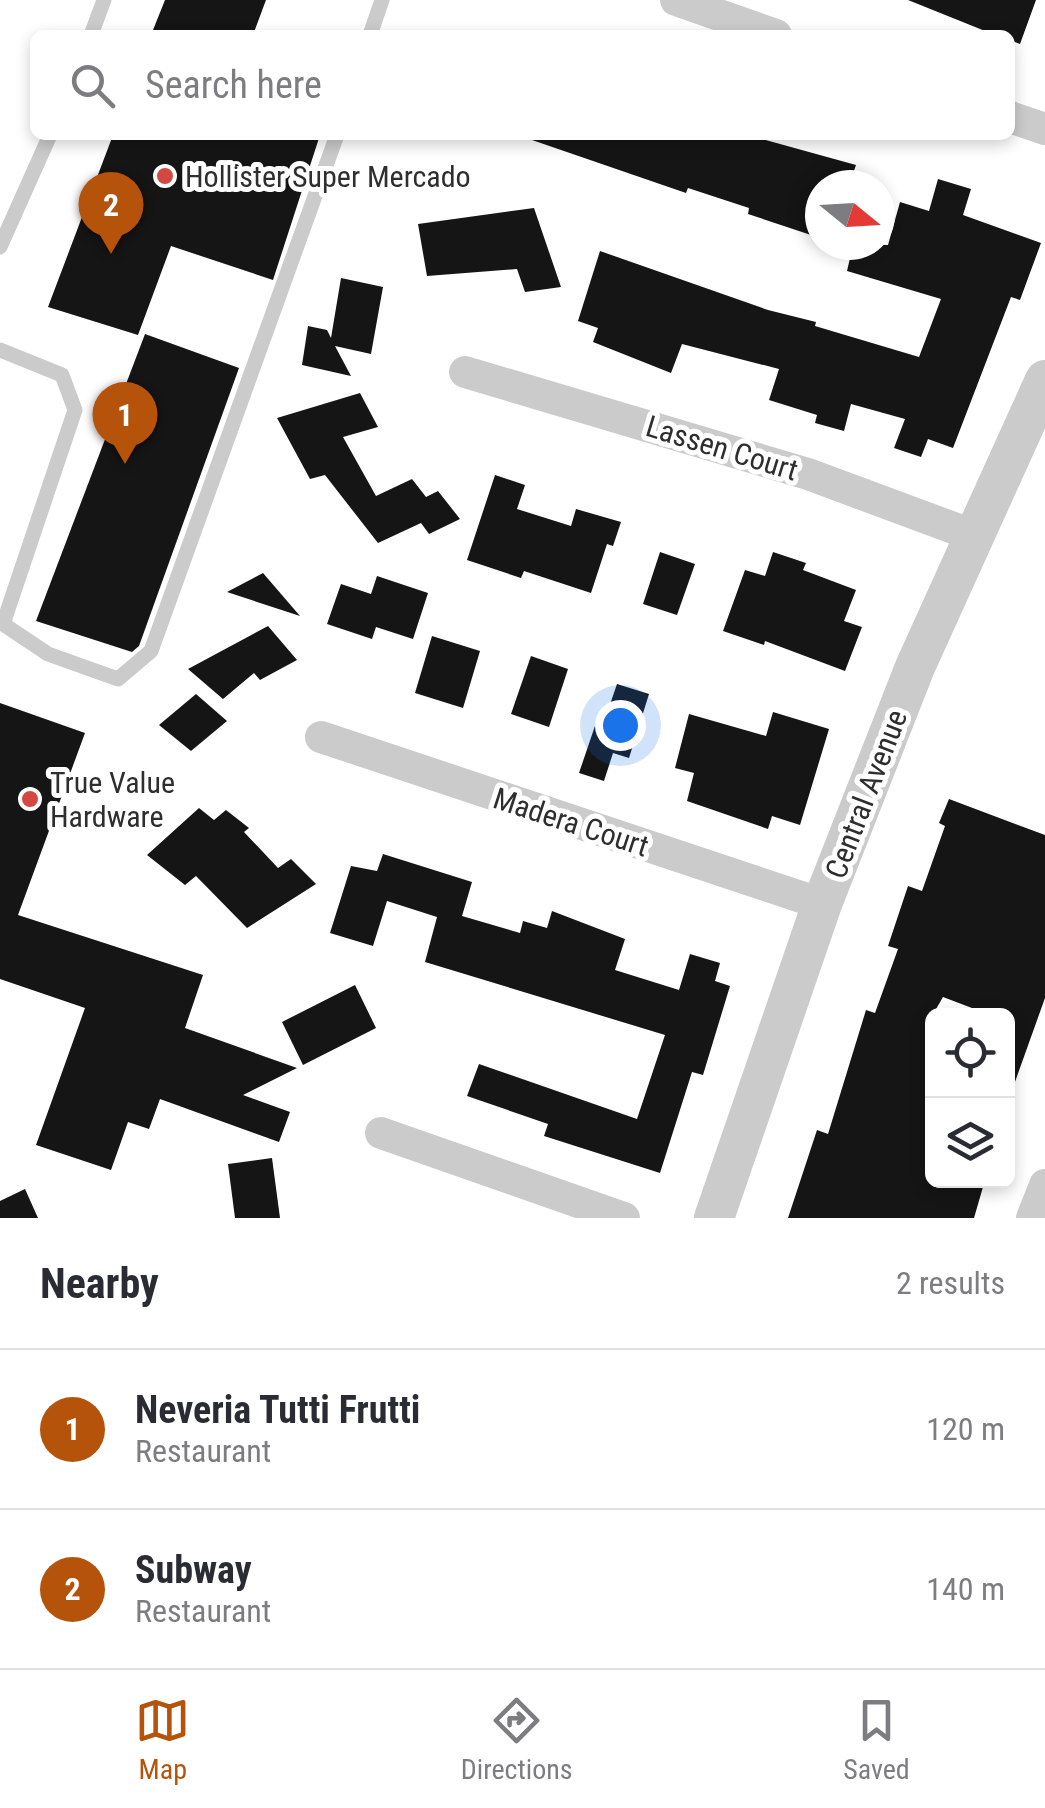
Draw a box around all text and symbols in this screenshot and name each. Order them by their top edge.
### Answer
search box [30,30,1015,140]
icon: search [65,58,120,113]
text: Search here [145,63,322,107]
place label: Hollister Super Mercado [185,159,471,194]
marker: Hollister Super Mercado [154,165,176,187]
north arrow [805,170,895,260]
pin: 2 [78,172,144,254]
pin: 1 [92,382,158,464]
street label: Lassen Court [642,408,802,488]
your location [595,700,646,751]
street label: Central Avenue [818,705,914,883]
place label: True Value Hardware [50,765,175,834]
street label: Madera Court [489,780,653,864]
marker: True Value Hardware [19,788,41,810]
map controls [925,1008,1015,1188]
button: locate [925,1008,1015,1098]
button: layers [925,1098,1015,1188]
text: Nearby [40,1259,159,1308]
text: 2 results [896,1264,1005,1302]
text: Neveria Tutti Frutti [135,1388,420,1432]
text: 1 [64,1410,81,1448]
text: 120 m [926,1410,1005,1448]
text: Restaurant [135,1432,271,1470]
text: Subway [135,1548,252,1592]
text: 2 [64,1570,81,1608]
text: 140 m [926,1570,1005,1608]
text: Restaurant [135,1592,271,1630]
tab: Map [135,1693,190,1786]
tab: Directions [461,1693,573,1786]
tab: Saved [843,1693,910,1786]

